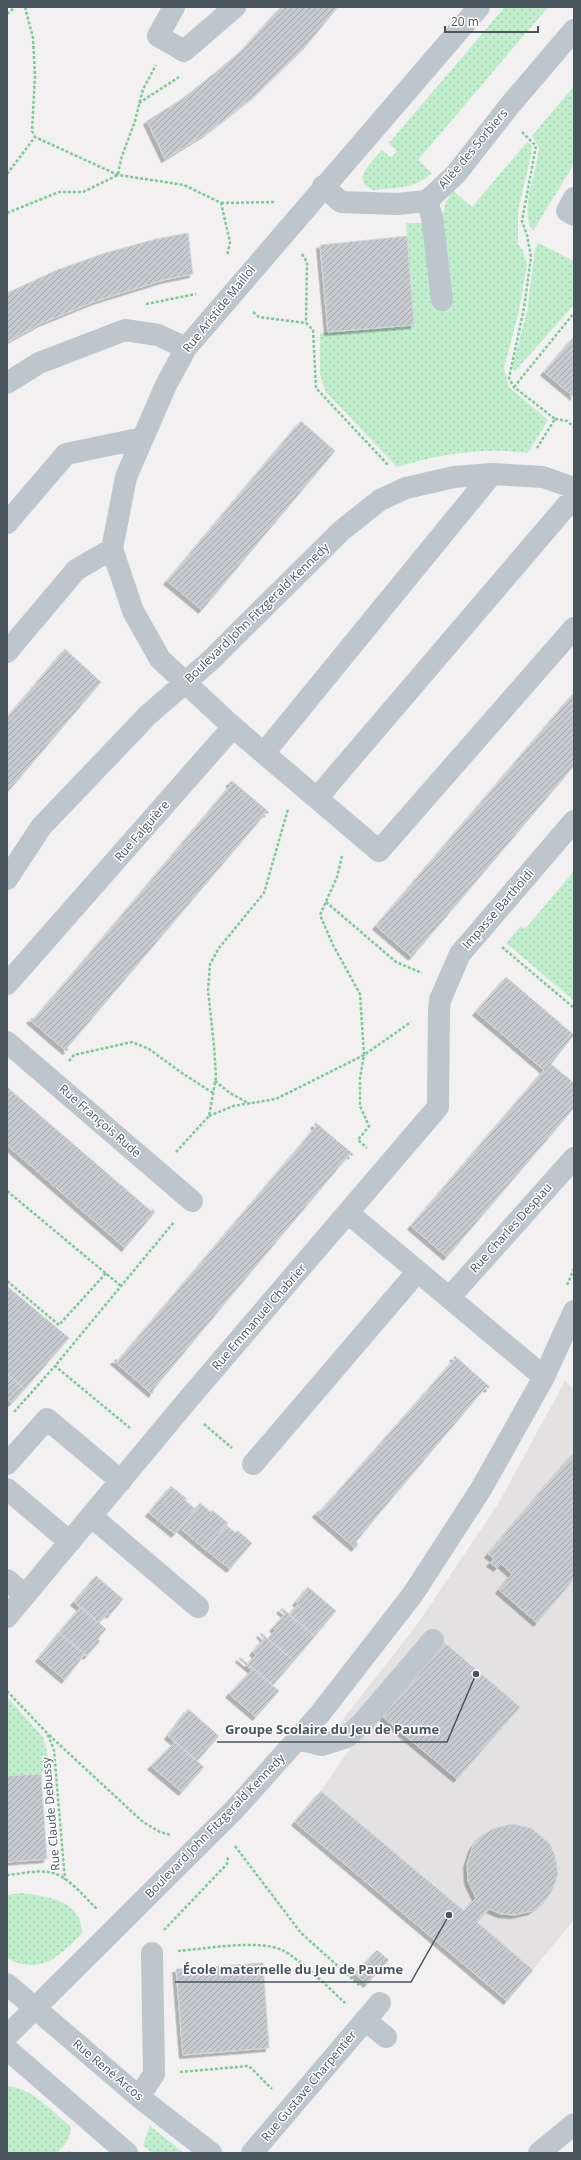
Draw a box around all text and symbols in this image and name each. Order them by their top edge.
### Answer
scale bar [445,8,538,34]
text: 20 m [451,13,479,30]
street label: Allée des Sorbiers [434,105,511,192]
street label: Rue Aristide Maillol [178,262,259,356]
street label: Boulevard John Fitzgerald Kennedy [181,538,333,686]
street label: Rue Falguière [110,796,173,865]
street label: Impasse Bartholdi [458,865,537,952]
street label: Rue François Rude [56,1080,145,1161]
street label: Rue Charles Despiau [466,1179,556,1276]
street label: Rue Emmanuel Chabrier [207,1260,310,1374]
callout: Groupe Scolaire du Jeu de Paume [217,1717,447,1742]
text: Groupe Scolaire du Jeu de Paume [225,1720,439,1738]
street label: Boulevard John Fitzgerald Kennedy [141,1749,289,1902]
street label: Rue Claude Debussy [37,1756,64,1872]
callout: École maternelle du Jeu de Paume [175,1957,411,1982]
text: École maternelle du Jeu de Paume [183,1960,404,1978]
street label: Rue Gustave Charpentier [257,2026,360,2145]
street label: Rue René Arcos [69,2035,147,2104]

